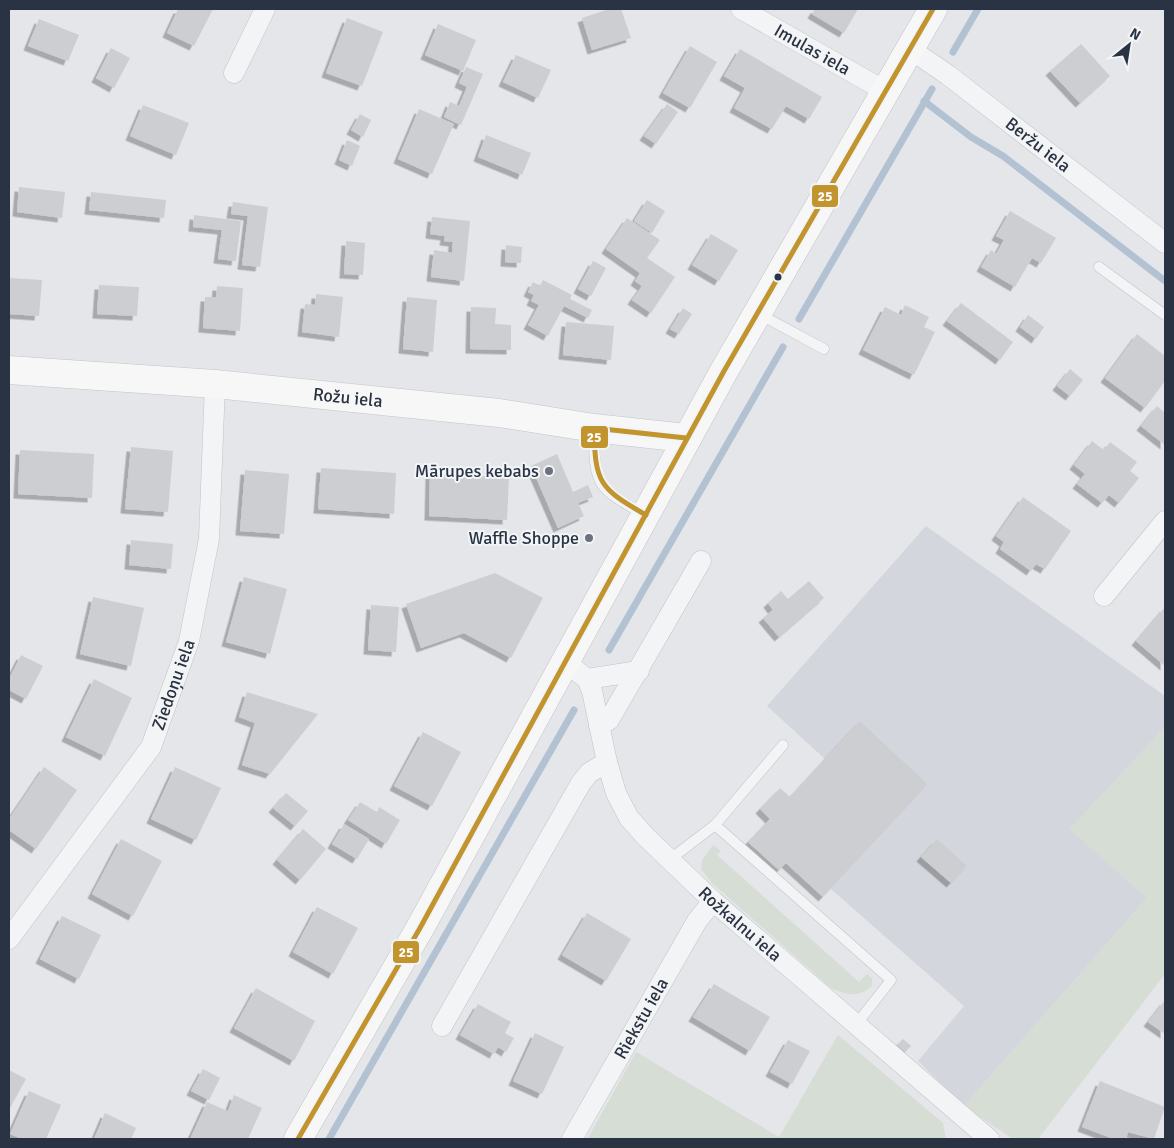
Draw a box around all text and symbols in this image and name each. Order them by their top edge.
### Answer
street label: Imulas iela [770,19,854,80]
north arrow [1104,20,1154,70]
text: N [1127,24,1144,44]
street label: Beržu iela [1001,113,1075,177]
line badge: 25 [811,184,839,208]
text: 25 [817,188,833,205]
unlabelled marker [773,272,783,282]
street label: Rožu iela [312,383,384,412]
line badge: 25 [580,425,609,449]
text: 25 [586,429,602,446]
place label: Mārupes kebabs [415,460,539,482]
marker: Mārupes kebabs [543,465,555,477]
place label: Waffle Shoppe [469,527,579,549]
marker: Waffle Shoppe [583,532,595,544]
street label: Ziedoņu iela [147,636,200,733]
street label: Rožkalnu iela [694,882,786,966]
line badge: 25 [392,940,420,964]
text: 25 [398,944,414,961]
street label: Riekstu iela [609,974,673,1063]

